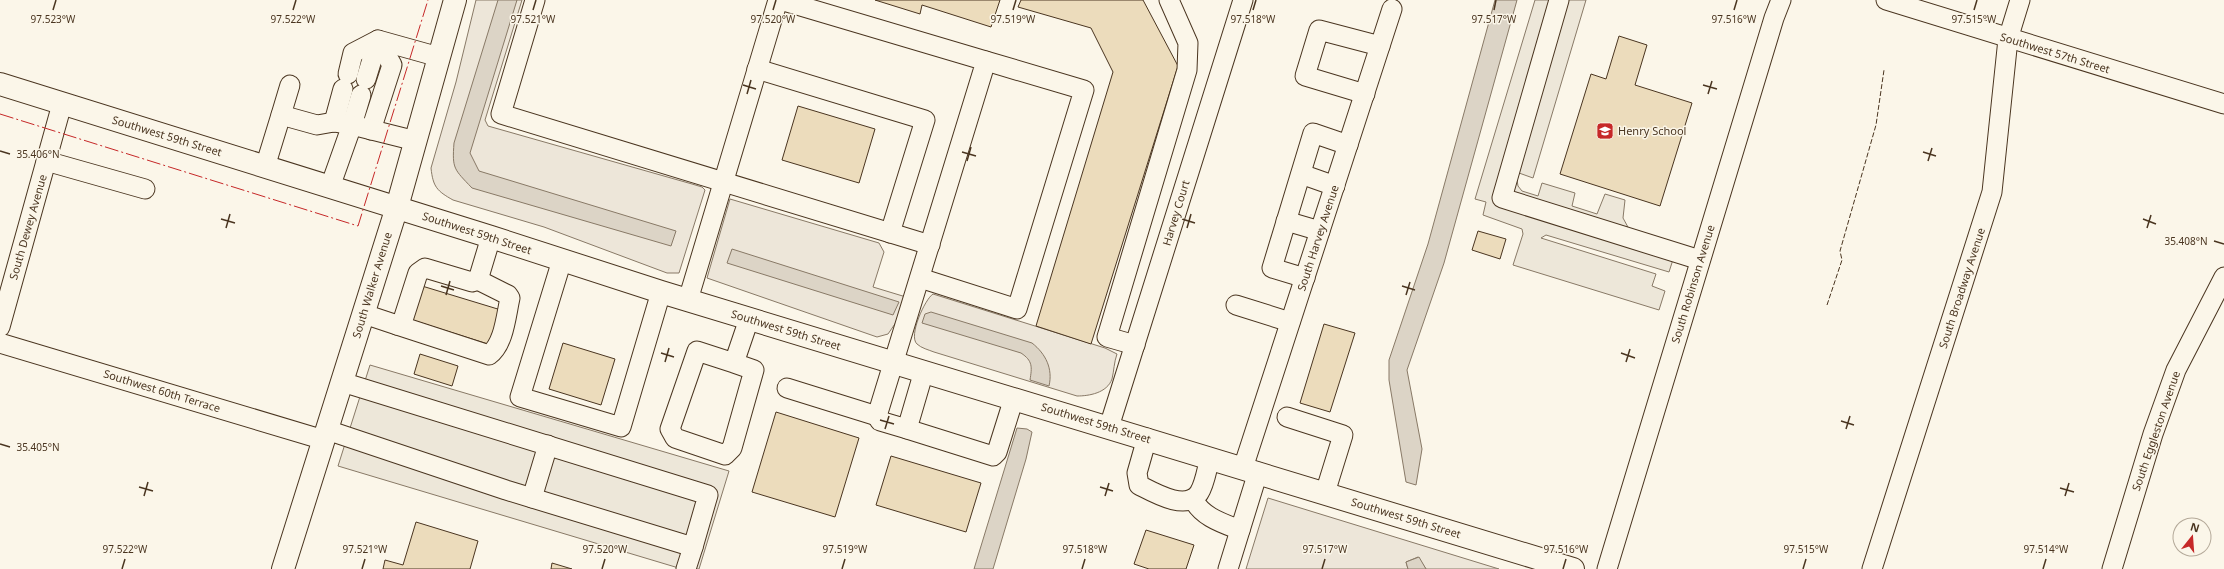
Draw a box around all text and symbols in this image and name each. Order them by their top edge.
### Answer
text: 97.523°W [31,12,76,26]
text: 97.522°W [271,12,316,26]
text: 97.521°W [511,12,556,26]
text: 97.520°W [751,12,796,26]
text: 97.519°W [991,12,1036,26]
text: 97.518°W [1231,12,1276,26]
text: 97.517°W [1472,12,1517,26]
text: 97.516°W [1712,12,1757,26]
text: 97.515°W [1952,12,1997,26]
street label: Southwest 57th Street [1998,29,2112,76]
street label: Southwest 59th Street [110,112,224,159]
school or university icon: Henry School [1595,121,1615,141]
place label: Henry School [1618,123,1686,138]
text: 35.406°N [16,147,60,161]
street label: South Dewey Avenue [5,172,50,281]
street label: Harvey Court [1158,178,1193,247]
street label: South Harvey Avenue [1293,183,1342,293]
street label: Southwest 59th Street [421,208,534,257]
street label: South Robinson Avenue [1667,223,1718,345]
street label: South Broadway Avenue [1935,226,1988,350]
street label: South Walker Avenue [348,230,395,340]
text: 35.408°N [2164,234,2208,248]
street label: Southwest 59th Street [729,306,843,353]
street label: Southwest 60th Terrace [102,366,222,415]
street label: South Eggleston Avenue [2128,369,2183,493]
street label: Southwest 59th Street [1039,399,1153,446]
text: 35.405°N [16,440,60,454]
street label: Southwest 59th Street [1349,494,1463,541]
north arrow [2172,517,2212,557]
text: N [2189,518,2202,535]
text: 97.522°W [103,542,148,556]
text: 97.521°W [343,542,388,556]
text: 97.520°W [583,542,628,556]
text: 97.519°W [823,542,868,556]
text: 97.518°W [1063,542,1108,556]
text: 97.517°W [1303,542,1348,556]
text: 97.516°W [1544,542,1589,556]
text: 97.515°W [1784,542,1829,556]
text: 97.514°W [2024,542,2069,556]

